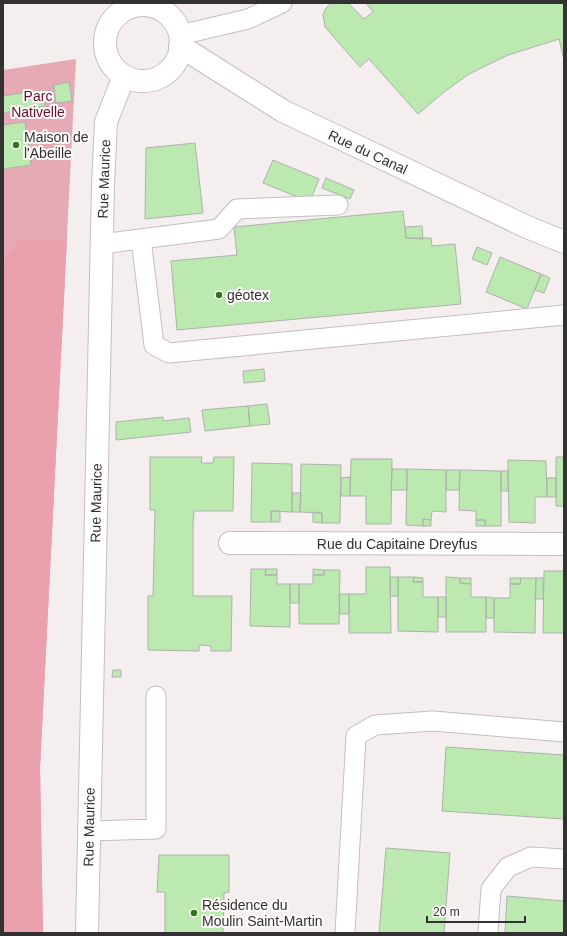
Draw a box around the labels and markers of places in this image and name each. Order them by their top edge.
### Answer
place label: Maison de l'Abeille [24,129,89,161]
marker: Maison de l'Abeille [11,140,21,150]
place label: géotex [227,287,269,303]
marker: géotex [214,290,224,300]
place label: Résidence du Moulin Saint-Martin [202,897,323,929]
marker: Résidence du Moulin Saint-Martin [189,908,199,918]

